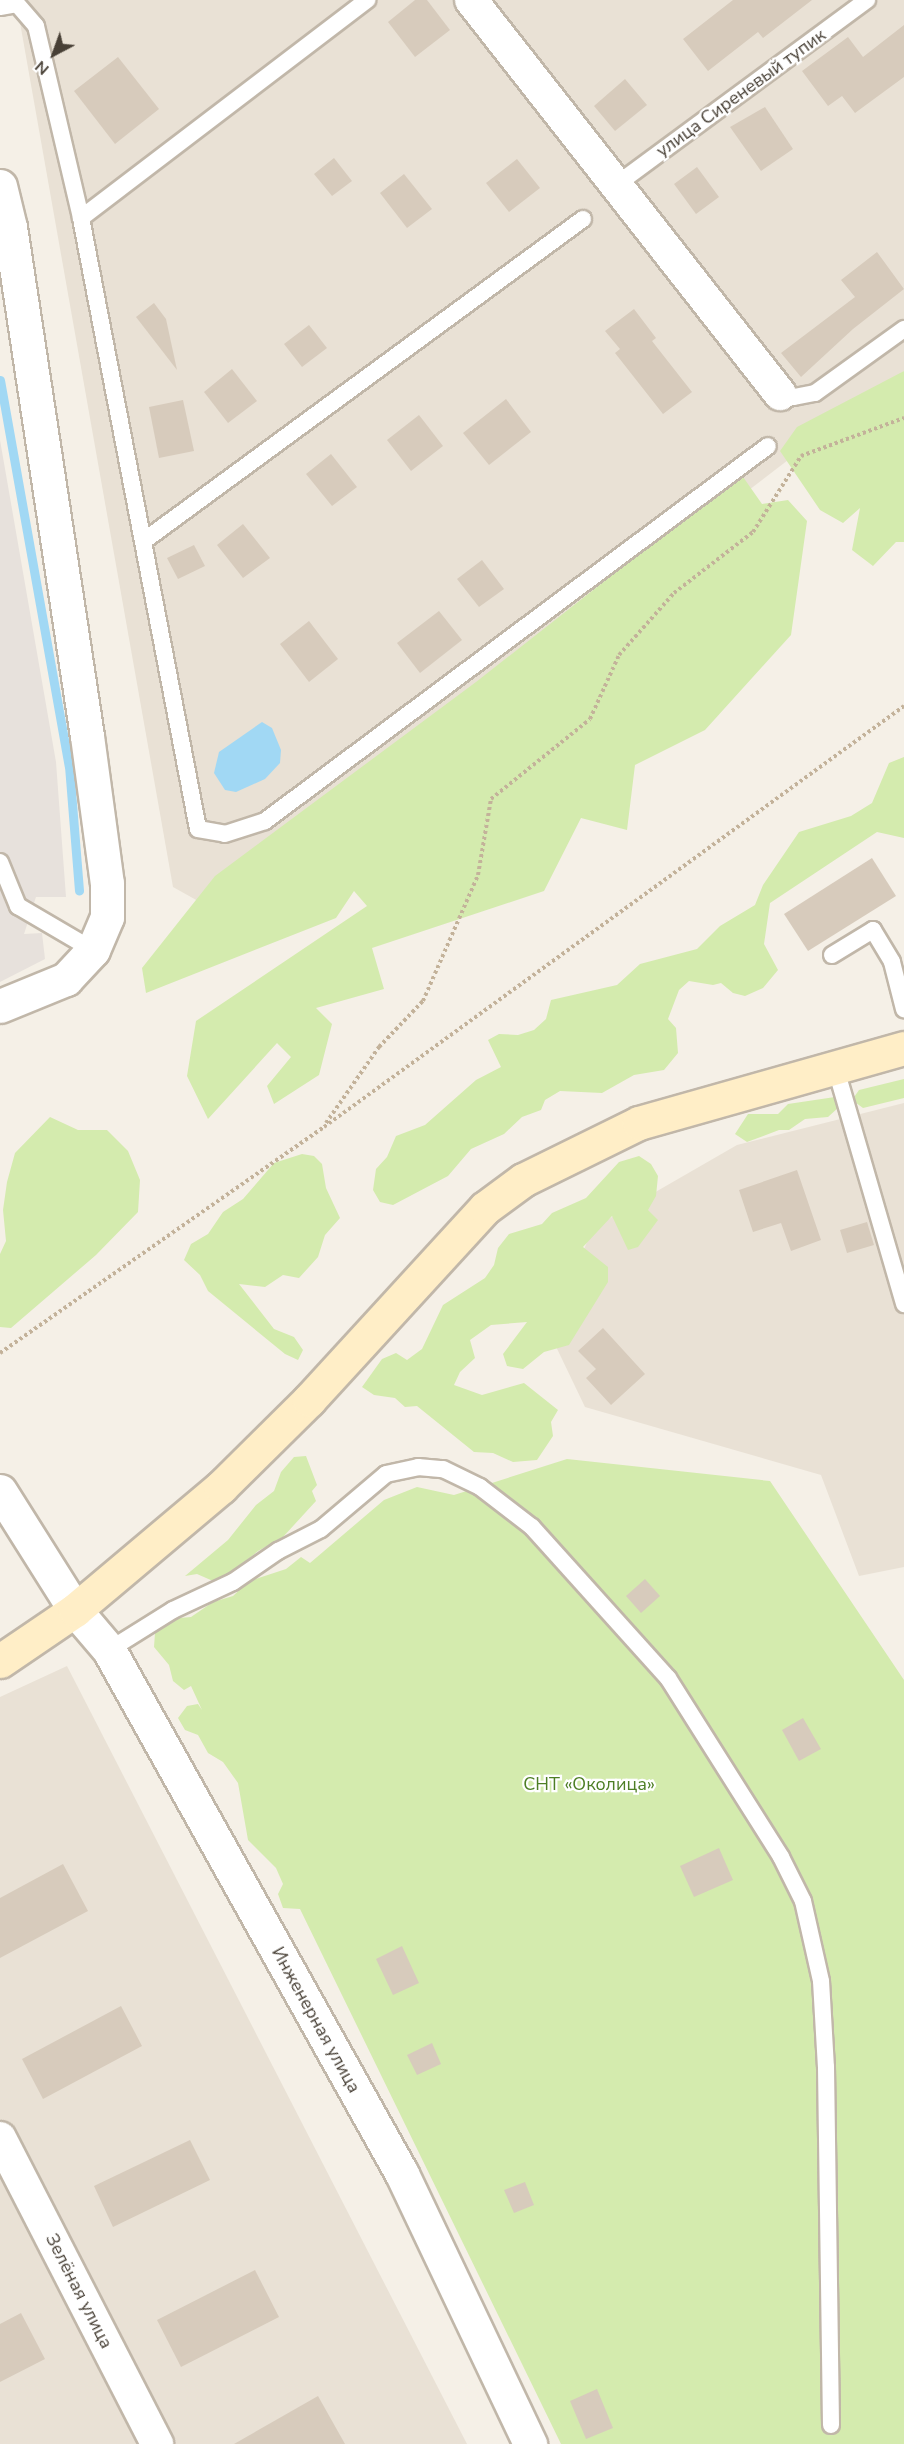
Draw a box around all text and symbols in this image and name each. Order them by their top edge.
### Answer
north arrow [24,24,84,84]
street label: улица Сиреневый тупик [652,24,830,162]
text: N [30,55,54,80]
park label: СНТ «Околица» [523,1773,655,1795]
street label: Инженерная улица [267,1943,365,2097]
street label: Зелёная улица [41,2230,117,2352]

